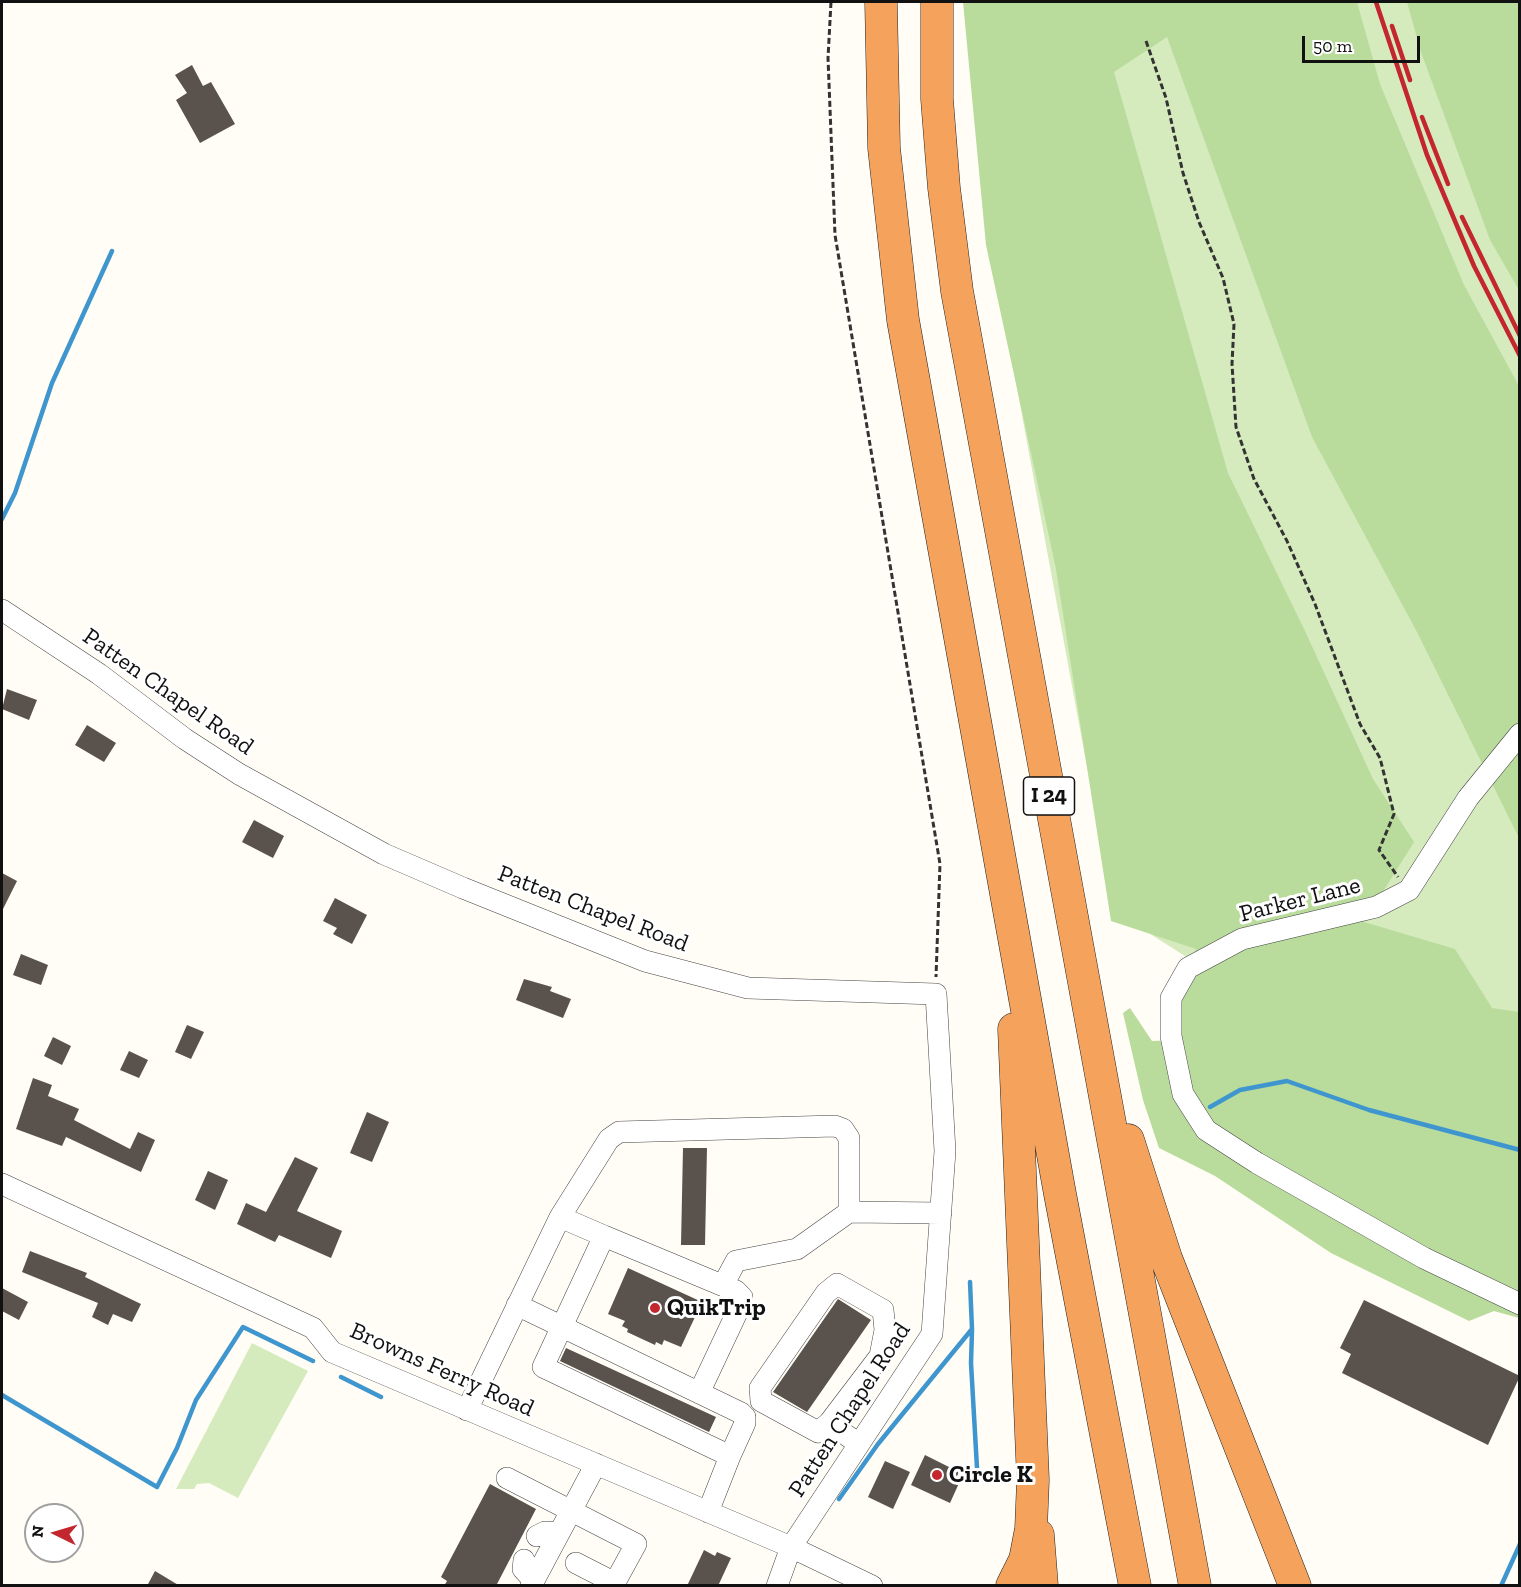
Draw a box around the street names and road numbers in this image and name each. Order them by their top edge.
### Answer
street label: Patten Chapel Road [77,622,259,762]
road number: I 24 [1024,777,1074,815]
street label: Patten Chapel Road [494,859,692,959]
street label: Parker Lane [1236,871,1364,929]
street label: Browns Ferry Road [346,1316,538,1424]
street label: Patten Chapel Road [783,1317,917,1503]

